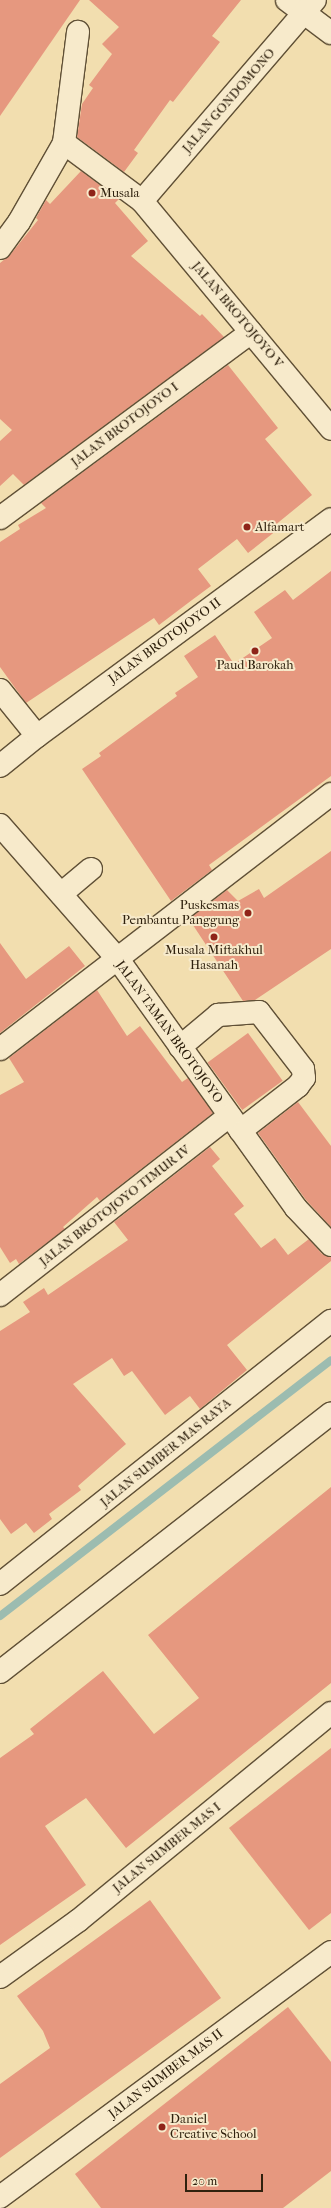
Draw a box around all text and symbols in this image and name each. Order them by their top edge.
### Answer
street label: JALAN GONDOMONO [179,46,279,156]
place label: Musala [100,185,140,201]
marker: Musala [87,188,97,198]
street label: JALAN BROTOJOYO V [188,259,286,371]
street label: JALAN BROTOJOYO I [68,380,182,470]
place label: Alfamart [255,519,304,535]
marker: Alfamart [242,522,252,532]
street label: JALAN BROTOJOYO II [106,595,224,687]
marker: Paud Barokah [250,646,260,656]
place label: Paud Barokah [216,657,294,673]
place label: Puskesmas Pembantu Panggung [122,898,239,929]
marker: Puskesmas Pembantu Panggung [242,907,254,919]
marker: Musala Miftakhul Hasanah [209,932,219,942]
place label: Musala Miftakhul Hasanah [165,943,263,974]
street label: JALAN TAMAN BROTOJOYO [112,958,226,1106]
street label: JALAN BROTOJOYO TIMUR IV [37,1142,193,1270]
street label: JALAN SUMBER MAS RAYA [97,1395,235,1511]
street label: JALAN SUMBER MAS I [110,1800,224,1896]
street label: JALAN SUMBER MAS II [106,2026,226,2122]
place label: Daniel Creative School [170,2112,257,2143]
marker: Daniel Creative School [157,2122,167,2132]
scale bar [187,2166,265,2192]
text: 20 m [192,2174,217,2188]

